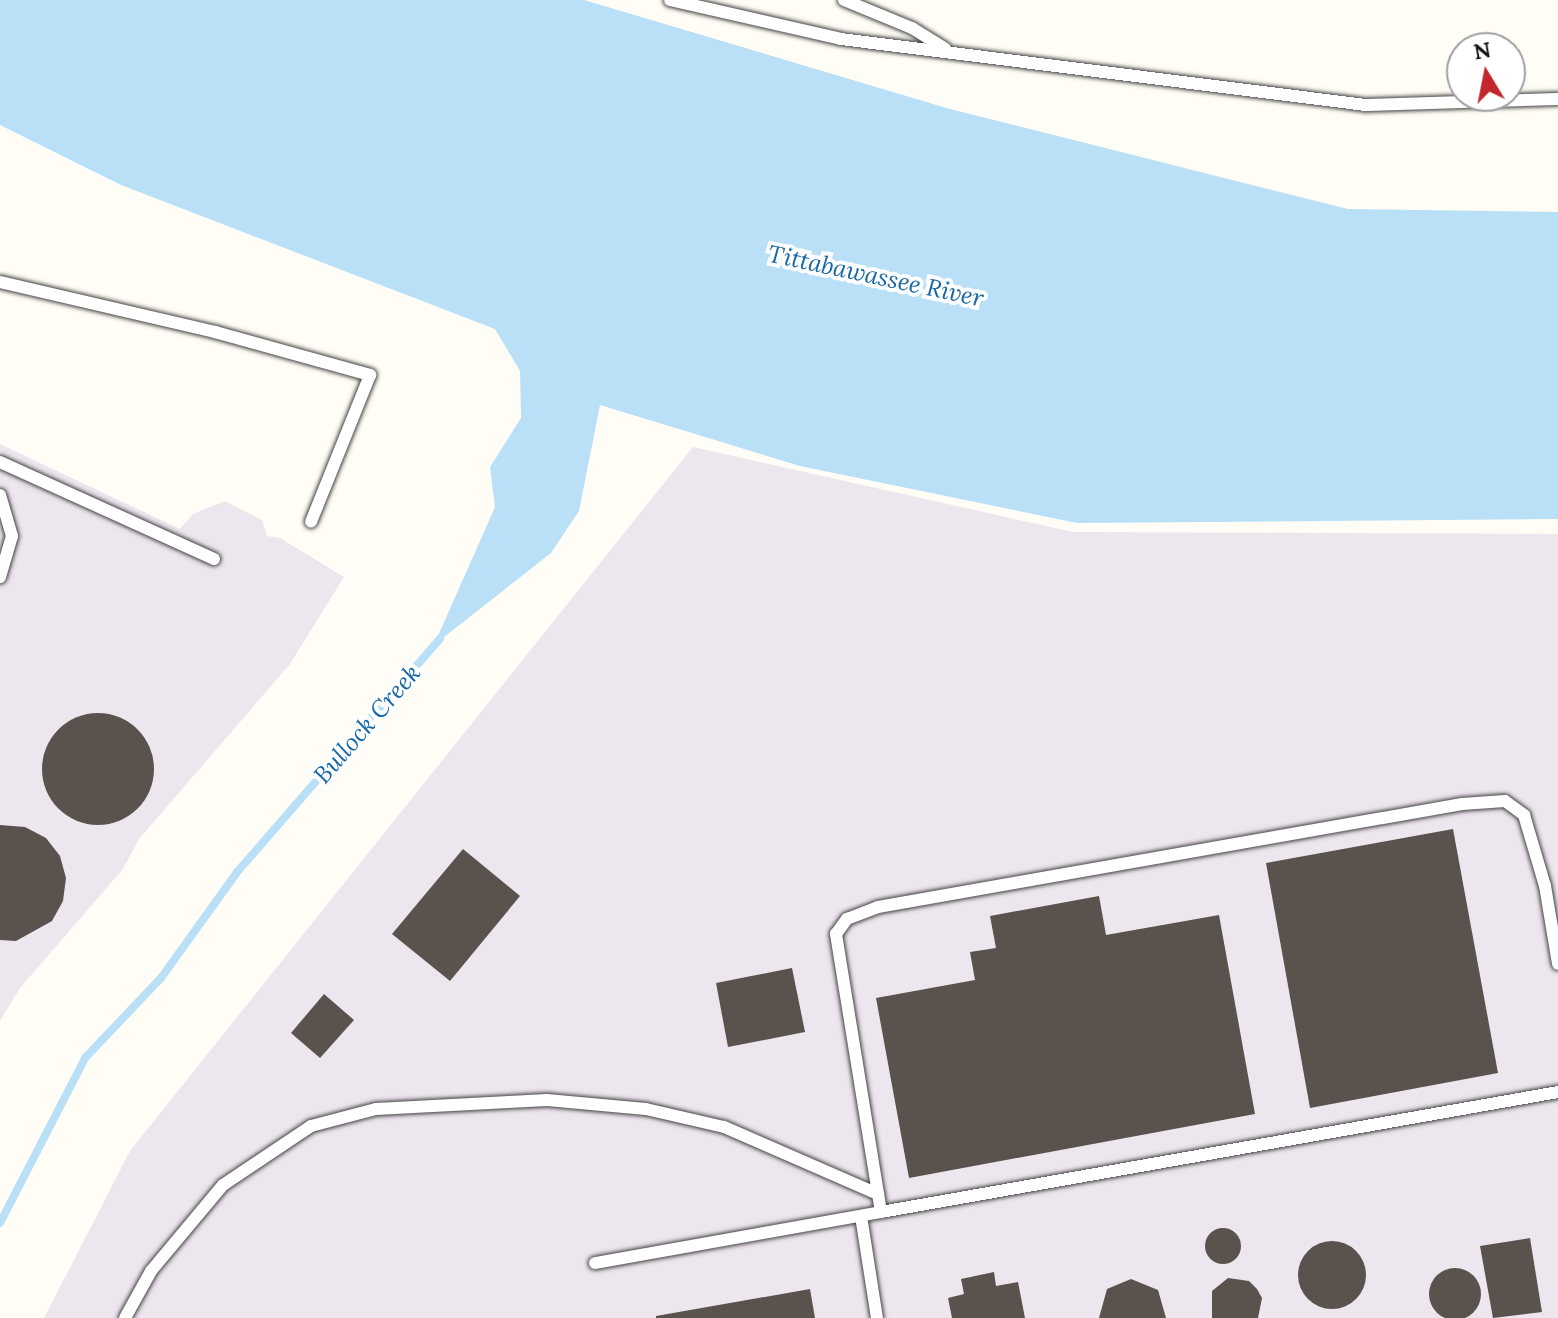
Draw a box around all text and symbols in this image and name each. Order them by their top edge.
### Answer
north arrow [1446,32,1526,112]
text: N [1471,35,1493,66]
water label: Tittabawassee River [766,239,986,313]
water label: Bullock Creek [308,659,426,789]

